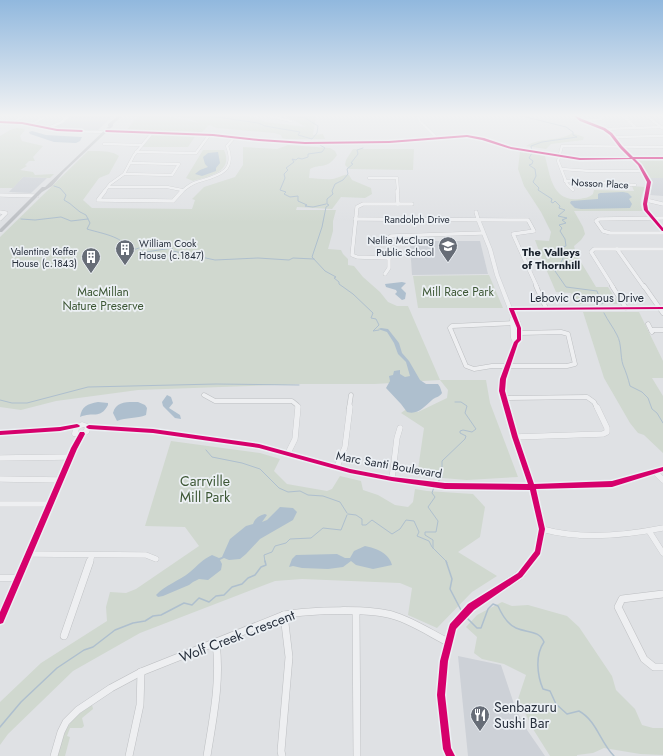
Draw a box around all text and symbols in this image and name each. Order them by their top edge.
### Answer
street label: Nosson Place [571,175,629,192]
street label: Randolph Drive [384,212,450,227]
place label: Nellie McClung Public School [368,233,434,260]
school or university icon: Nellie McClung Public School [437,235,459,263]
place label: William Cook House (c.1847) [139,236,204,263]
building icon: William Cook House (c.1847) [114,238,136,266]
place label: Valentine Keffer House (c.1843) [11,244,78,271]
district label: The Valleys of Thornhill [522,244,580,273]
building icon: Valentine Keffer House (c.1843) [80,246,102,274]
park label: MacMillan Nature Preserve [62,283,144,315]
park label: Mill Race Park [422,283,494,301]
street label: Lebovic Campus Drive [530,289,644,307]
street label: Marc Santi Boulevard [335,447,443,483]
park label: Carrville Mill Park [180,471,231,507]
street label: Wolf Creek Crescent [176,605,298,667]
place label: Senbazuru Sushi Bar [494,697,557,733]
restaurant icon: Senbazuru Sushi Bar [469,704,491,732]

